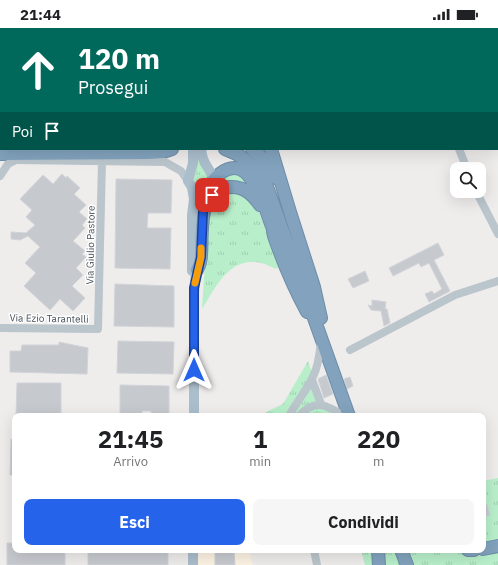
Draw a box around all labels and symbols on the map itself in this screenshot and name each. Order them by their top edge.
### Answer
pin [195,178,229,212]
street label: Via Giulio Pastore [83,205,98,285]
street label: Via Ezio Tarantelli [9,311,89,326]
position arrow [173,349,215,391]

